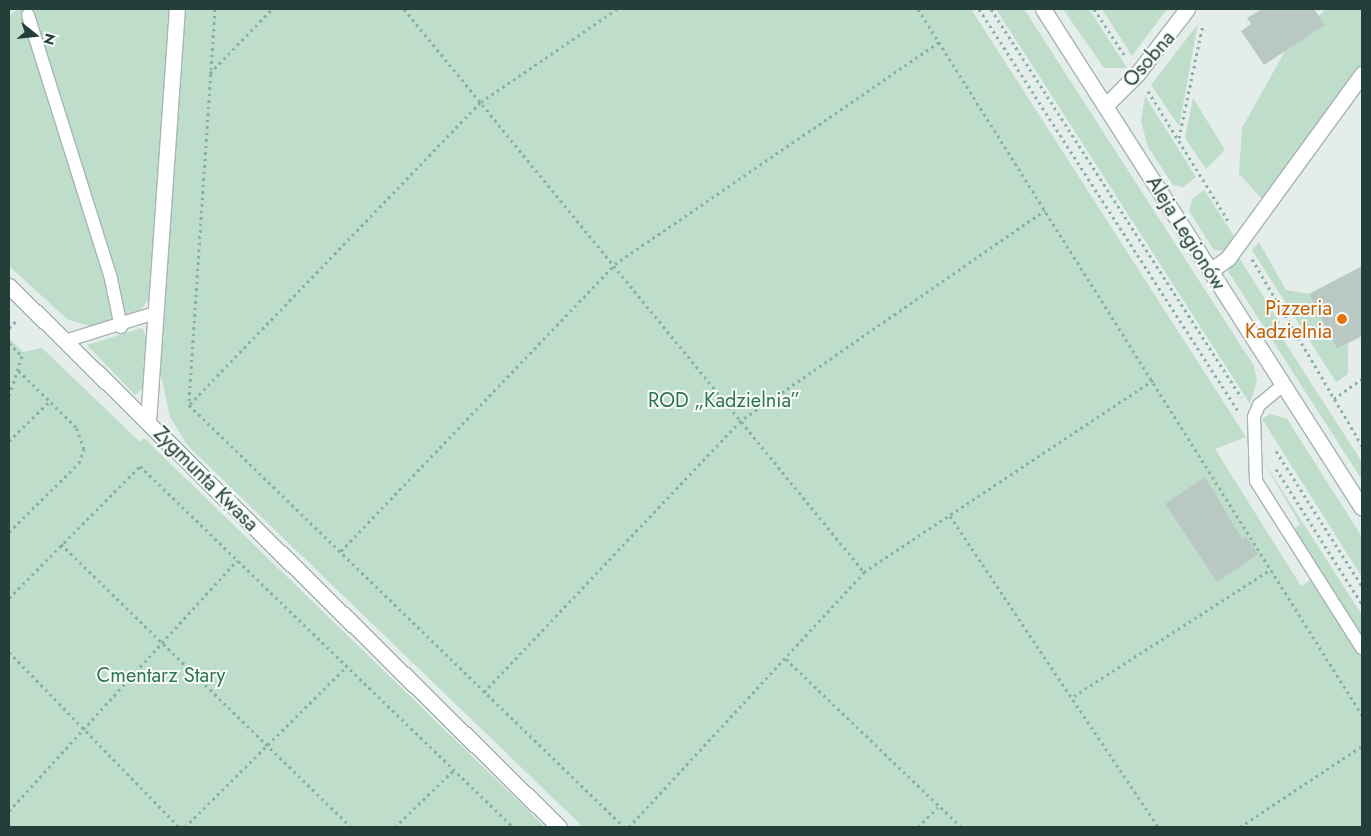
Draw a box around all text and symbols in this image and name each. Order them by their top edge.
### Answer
north arrow [10,10,60,60]
street label: Osobna [1118,26,1180,92]
text: N [38,31,61,47]
street label: Aleja Legionów [1141,171,1231,295]
place label: Pizzeria Kadzielnia [1245,296,1332,343]
marker: Pizzeria Kadzielnia [1336,313,1348,325]
park label: ROD „Kadzielnia” [648,388,800,412]
street label: Zygmunta Kwasa [149,422,263,536]
park label: Cmentarz Stary [97,663,225,687]

